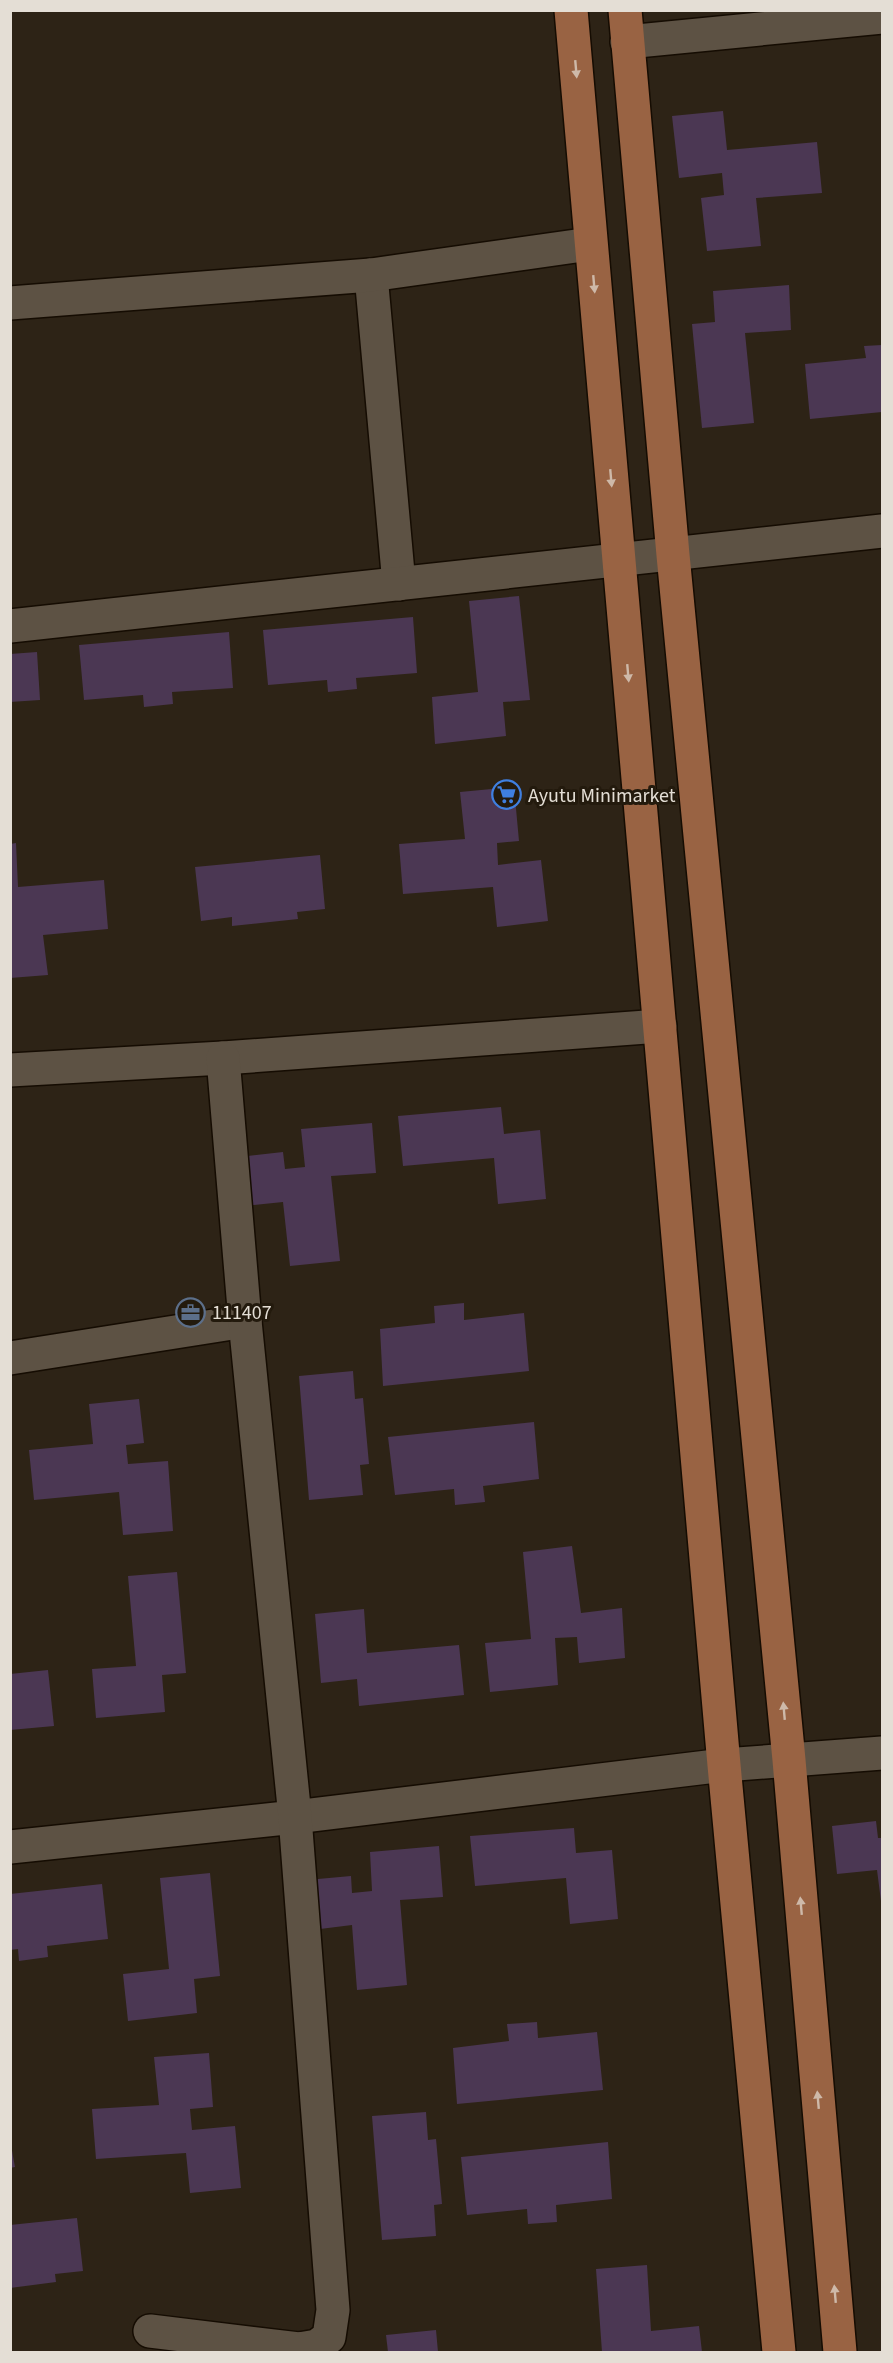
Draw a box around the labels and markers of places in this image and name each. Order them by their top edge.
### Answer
supermarket icon: Ayutu Minimarket [491,779,523,811]
place label: Ayutu Minimarket [528,782,676,810]
office icon: 111407 [175,1296,207,1328]
place label: 111407 [212,1299,272,1327]

